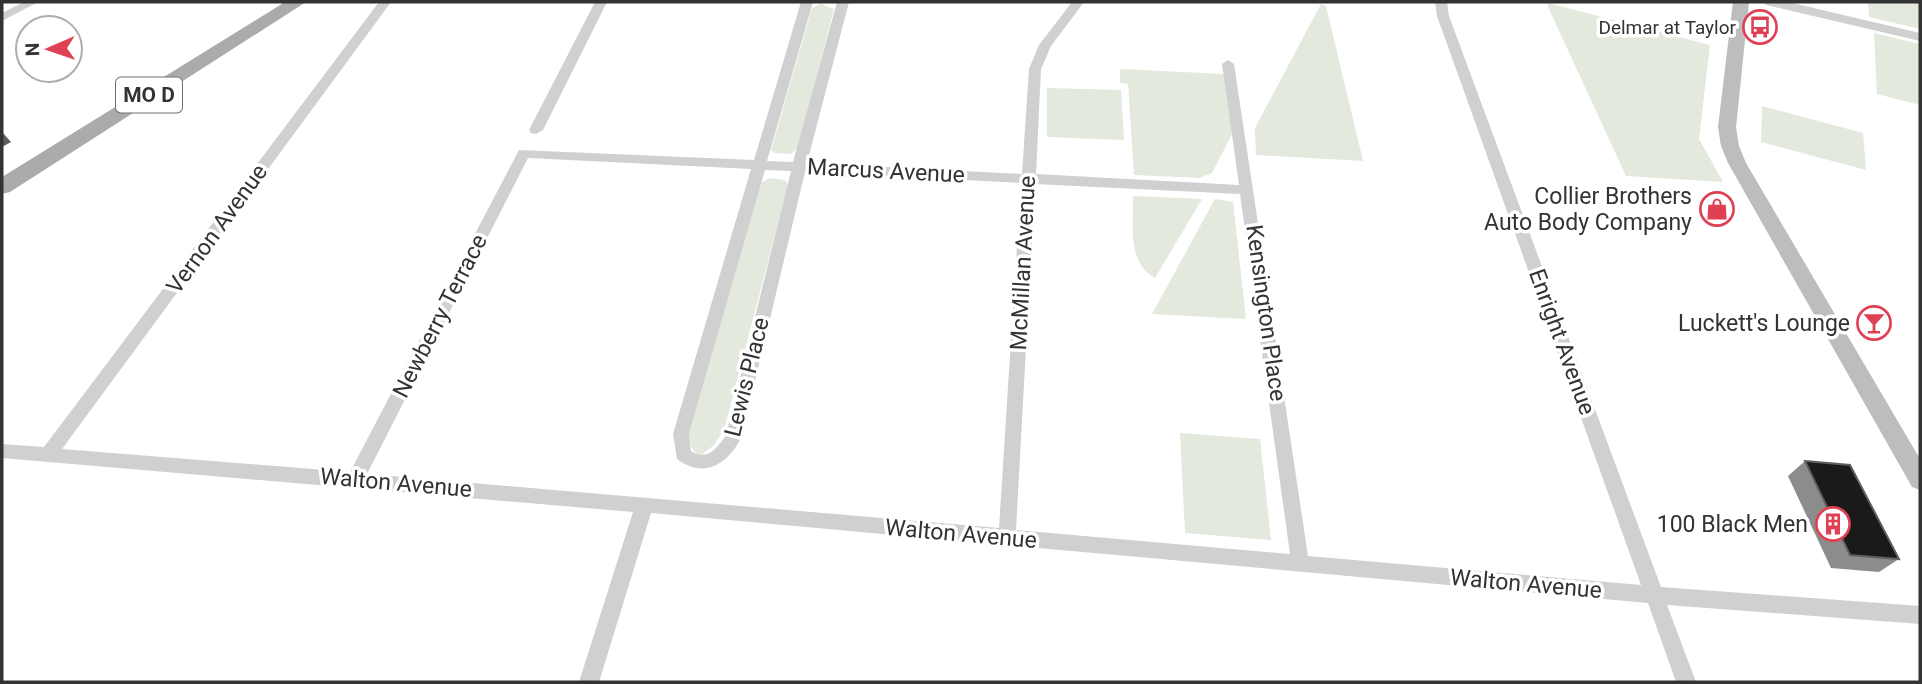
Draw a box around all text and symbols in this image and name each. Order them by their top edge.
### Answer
bus stop icon: Delmar at Taylor [1741,8,1779,46]
north arrow [14,14,84,84]
place label: Delmar at Taylor [1598,16,1737,39]
text: N [21,42,44,57]
road number: MO D [116,78,182,112]
street label: Marcus Avenue [807,153,965,189]
street label: Vernon Avenue [161,159,273,299]
street label: McMillan Avenue [1005,175,1041,351]
place label: Collier Brothers Auto Body Company [1484,183,1692,236]
shop icon: Collier Brothers Auto Body Company [1698,190,1736,228]
street label: Kensington Place [1240,223,1292,403]
street label: Newberry Terrace [387,230,493,402]
street label: Enright Avenue [1523,265,1601,419]
bar icon: Luckett's Lounge [1855,304,1893,342]
place label: Luckett's Lounge [1678,310,1850,337]
street label: Lewis Place [719,315,775,439]
street label: Walton Avenue [319,463,473,503]
building icon: 100 Black Men [1814,505,1852,543]
place label: 100 Black Men [1657,511,1808,538]
street label: Walton Avenue [884,514,1038,554]
street label: Walton Avenue [1449,564,1603,604]

